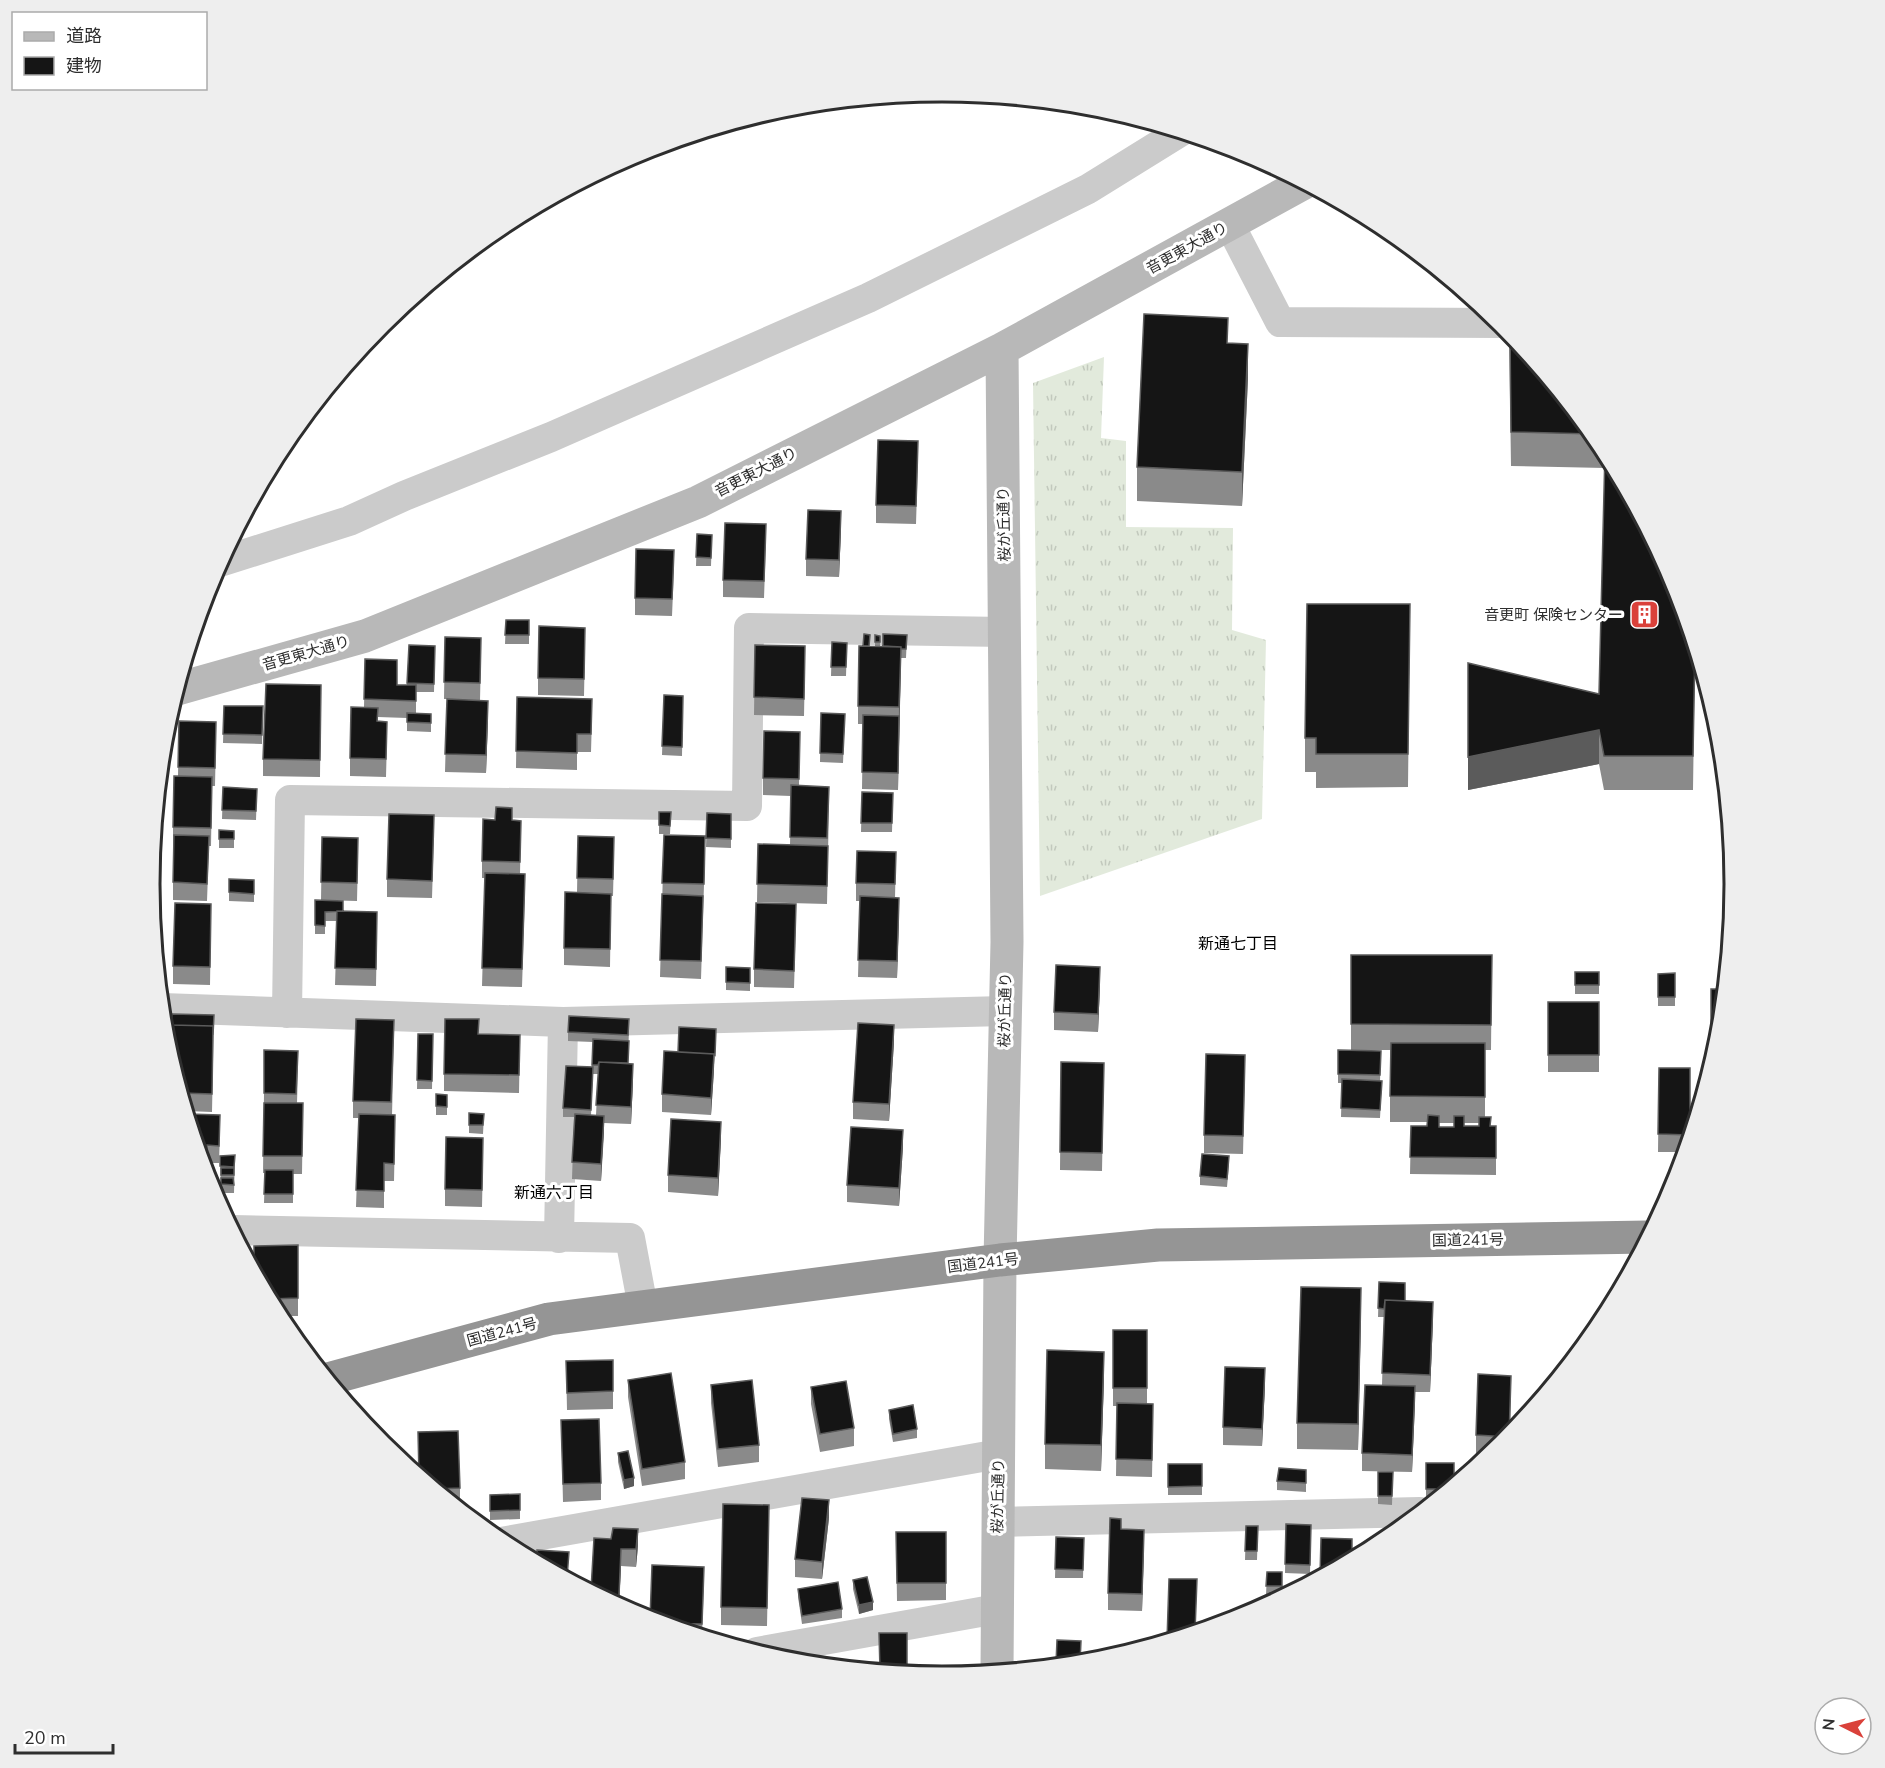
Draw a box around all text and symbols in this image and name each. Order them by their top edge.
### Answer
legend [12,12,207,90]
text: 道路 [66,24,102,48]
text: 建物 [66,54,102,78]
street label: 音更東大通り [1143,217,1231,279]
street label: 音更東大通り [711,443,801,501]
street label: 桜が丘通り [993,486,1015,562]
building icon: 音更町 保険センター [1628,599,1660,631]
place label: 音更町 保険センター [1484,605,1623,625]
street label: 音更東大通り [260,631,352,675]
district label: 新通七丁目 [1198,933,1278,955]
street label: 桜が丘通り [994,972,1016,1048]
district label: 新通六丁目 [514,1182,594,1204]
street label: 国道241号 [1432,1229,1504,1251]
street label: 国道241号 [946,1249,1020,1277]
street label: 国道241号 [465,1313,539,1351]
street label: 桜が丘通り [987,1458,1009,1534]
north arrow [1813,1696,1873,1756]
scale bar [15,1717,112,1755]
text: N [1818,1717,1841,1732]
text: 20 m [24,1726,66,1750]

